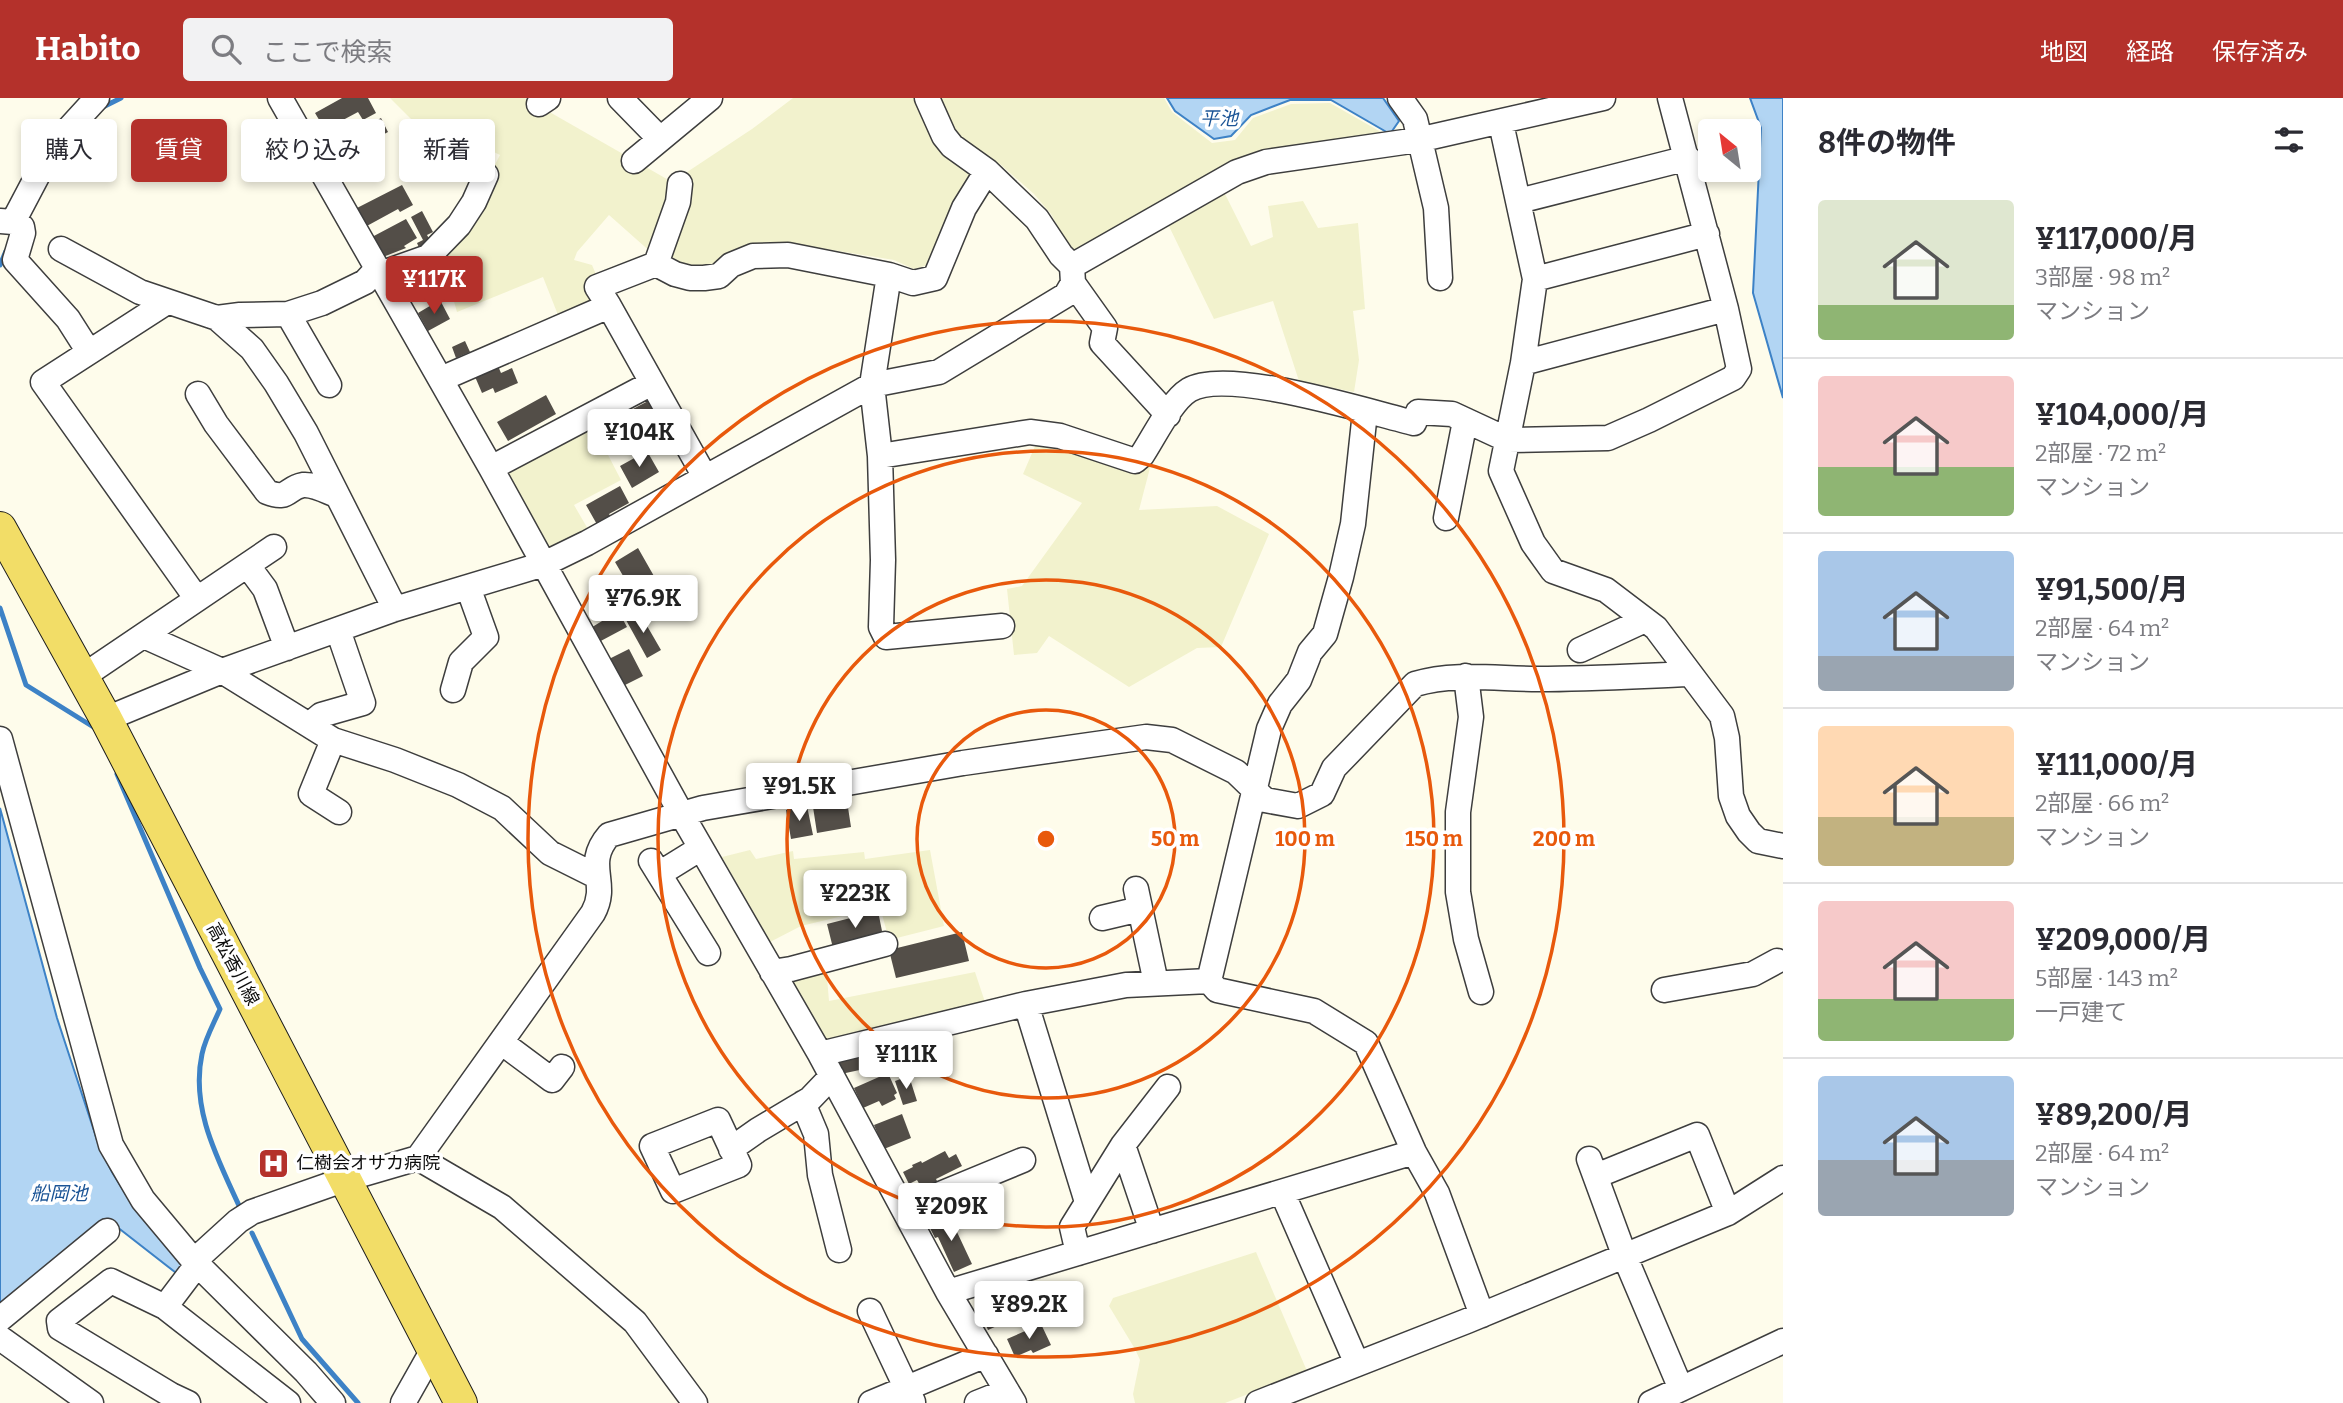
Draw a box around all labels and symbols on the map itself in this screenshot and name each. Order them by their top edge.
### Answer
water label: 平池 [1200,107,1240,130]
north arrow [1698,119,1760,182]
pin: ¥117K [385,256,483,316]
pin: ¥104K [590,410,688,469]
pin: ¥76.9K [586,575,700,635]
pin: ¥91.5K [742,764,856,823]
text: 50 m [1151,826,1199,852]
text: 100 m [1275,826,1335,852]
text: 150 m [1405,826,1463,852]
text: 200 m [1533,826,1595,852]
centre of rings [1034,827,1058,851]
pin: ¥223K [806,870,904,930]
street label: 高松香川線 [202,919,264,1009]
pin: ¥111K [857,1032,955,1091]
hospital icon: 仁樹会オサカ病院 [256,1146,290,1180]
place label: 仁樹会オサカ病院 [296,1152,440,1174]
water label: 船岡池 [30,1182,89,1205]
pin: ¥209K [902,1184,1000,1243]
pin: ¥89.2K [972,1282,1086,1341]

